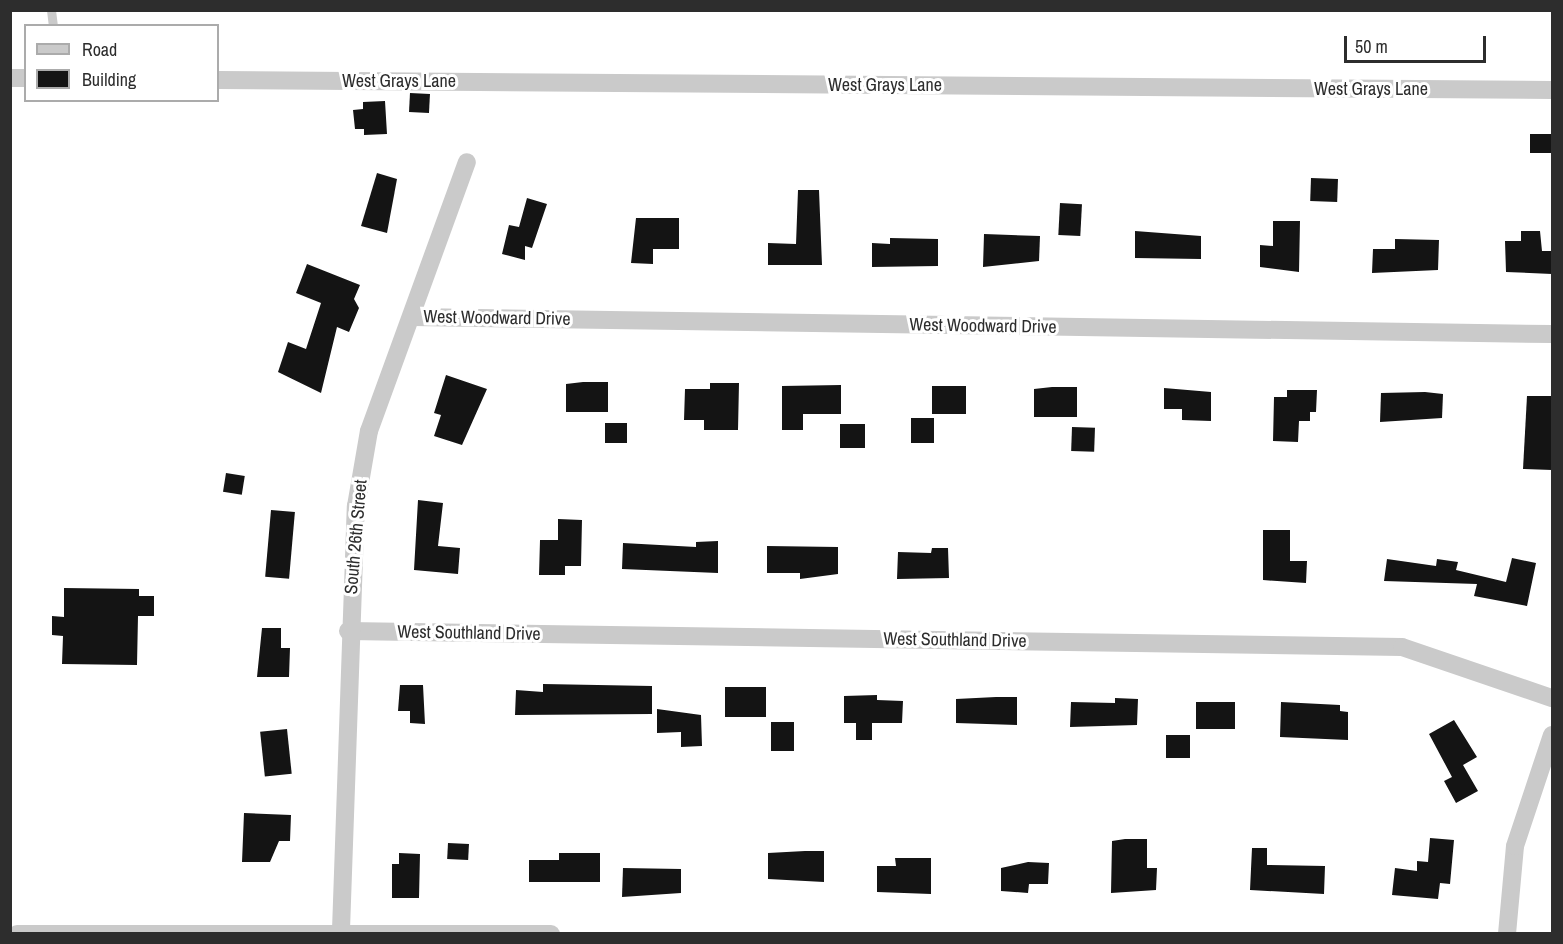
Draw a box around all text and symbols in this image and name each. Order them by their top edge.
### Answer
legend [24,24,219,102]
scale bar [1347,24,1490,62]
text: 50 m [1355,34,1388,59]
text: Road [82,37,117,62]
text: Building [82,67,136,92]
street label: West Grays Lane [342,70,456,92]
street label: West Grays Lane [828,74,942,96]
street label: West Grays Lane [1314,78,1428,100]
street label: West Woodward Drive [423,306,571,330]
street label: West Woodward Drive [909,314,1057,338]
street label: South 26th Street [340,479,372,595]
street label: West Southland Drive [397,621,541,645]
street label: West Southland Drive [883,628,1027,652]

